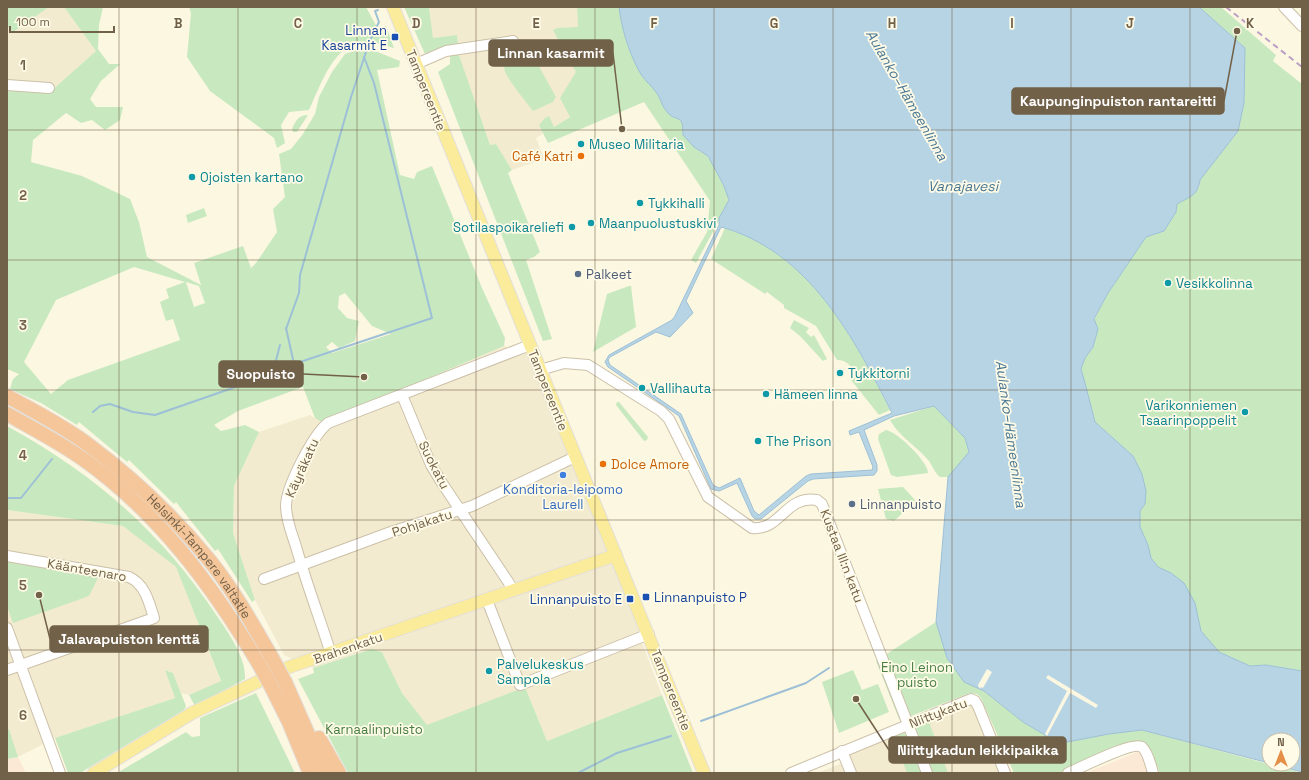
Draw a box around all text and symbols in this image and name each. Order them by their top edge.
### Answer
scale bar [10,8,114,34]
text: 100 m [16,14,50,30]
text: B [174,15,183,32]
text: C [294,15,302,32]
text: D [412,15,421,32]
text: E [532,15,540,32]
text: F [651,15,658,32]
text: G [770,15,778,32]
text: H [888,15,896,32]
text: I [1010,15,1014,32]
text: J [1126,15,1134,32]
text: K [1246,15,1255,32]
place label: Linnan Kasarmit E [321,22,387,54]
water label: Aulanko–Hämeenlinna [862,26,952,165]
marker: Linnan Kasarmit E [390,32,400,42]
callout: Linnan kasarmit [489,40,613,66]
text: Linnan kasarmit [497,44,605,62]
street label: Tampereentie [402,47,450,133]
text: 1 [20,57,26,74]
callout: Kaupunginpuiston rantareitti [1012,88,1224,114]
text: Kaupunginpuiston rantareitti [1020,92,1216,110]
place label: Museo Militaria [589,136,684,153]
marker: Museo Militaria [576,139,586,149]
place label: Café Katri [512,148,573,165]
marker: Café Katri [576,151,586,161]
place label: Ojoisten kartano [200,169,303,186]
marker: Ojoisten kartano [187,172,197,182]
water label: Vanajavesi [928,177,1000,195]
text: 2 [19,187,27,204]
place label: Tykkihalli [648,195,705,212]
marker: Tykkihalli [635,198,645,208]
place label: Maanpuolustuskivi [599,215,717,232]
marker: Maanpuolustuskivi [586,218,596,228]
place label: Sotilaspoikareliefi [453,219,564,236]
marker: Sotilaspoikareliefi [567,222,577,232]
place label: Palkeet [586,266,632,283]
marker: Palkeet [573,269,583,279]
place label: Vesikkolinna [1176,275,1253,292]
marker: Vesikkolinna [1163,278,1173,288]
text: 3 [19,317,27,334]
street label: Tampereentie [524,347,572,433]
water label: Aulanko–Hämeenlinna [992,359,1030,510]
callout: Suopuisto [219,361,303,387]
text: Suopuisto [227,365,295,383]
place label: Tykkitorni [848,365,910,382]
marker: Tykkitorni [835,368,845,378]
place label: Vallihauta [650,380,712,397]
marker: Vallihauta [637,383,647,393]
place label: Hämeen linna [774,386,858,403]
marker: Hämeen linna [761,389,771,399]
place label: Varikonniemen Tsaarinpoppelit [1139,397,1237,429]
marker: Varikonniemen Tsaarinpoppelit [1240,407,1250,417]
place label: The Prison [766,433,831,450]
street label: Käyräkatu [281,436,323,500]
marker: The Prison [753,436,763,446]
street label: Suokatu [415,438,453,492]
text: 4 [19,447,27,464]
place label: Dolce Amore [611,456,689,473]
marker: Dolce Amore [598,459,608,469]
marker: Konditoria-leipomo Laurell [558,470,568,480]
place label: Konditoria-leipomo Laurell [503,481,623,513]
street label: Helsinki-Tampere valtatie [144,490,255,621]
place label: Linnanpuisto [860,496,942,513]
marker: Linnanpuisto [847,499,857,509]
street label: Pohjakatu [390,505,454,541]
street label: Kustaa III:n katu [816,507,868,605]
street label: Käänteenaro [46,555,128,585]
text: 5 [19,577,27,594]
place label: Linnanpuisto P [654,589,747,606]
place label: Linnanpuisto E [530,591,622,608]
marker: Linnanpuisto P [641,592,651,602]
marker: Linnanpuisto E [625,594,635,604]
callout: Jalavapuiston kenttä [50,626,208,652]
street label: Brahenkatu [311,628,385,668]
text: Jalavapuiston kenttä [58,630,200,648]
street label: Tampereentie [647,647,695,733]
place label: Palvelukeskus Sampola [497,656,584,688]
park label: Eino Leinon puisto [881,659,953,691]
marker: Palvelukeskus Sampola [484,666,494,676]
street label: Niittykatu [906,694,970,732]
text: 6 [19,707,27,724]
park label: Karnaalinpuisto [325,721,423,738]
north arrow [1261,732,1301,772]
text: N [1277,735,1285,749]
callout: Niittykadun leikkipaikka [889,737,1066,763]
text: Niittykadun leikkipaikka [897,741,1059,759]

